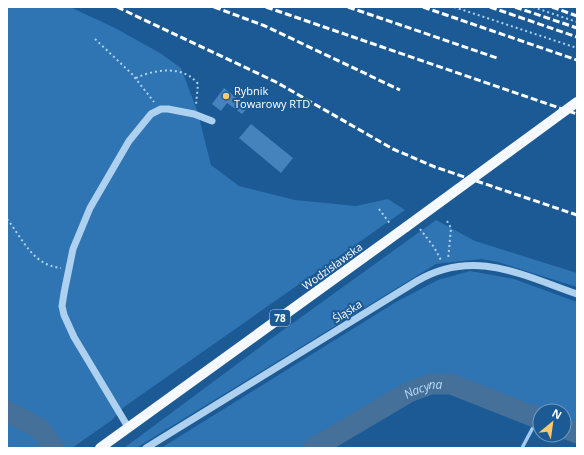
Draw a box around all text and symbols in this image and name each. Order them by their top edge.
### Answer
place label: Rybnik Towarowy RTD [234,83,310,111]
marker: Rybnik Towarowy RTD [221,91,231,101]
street label: Wodzisławska [299,239,365,293]
street label: Śląska [329,296,365,326]
road number: 78 [270,310,290,326]
water label: Nacyna [400,376,442,402]
north arrow [532,403,572,443]
text: N [550,405,565,423]

